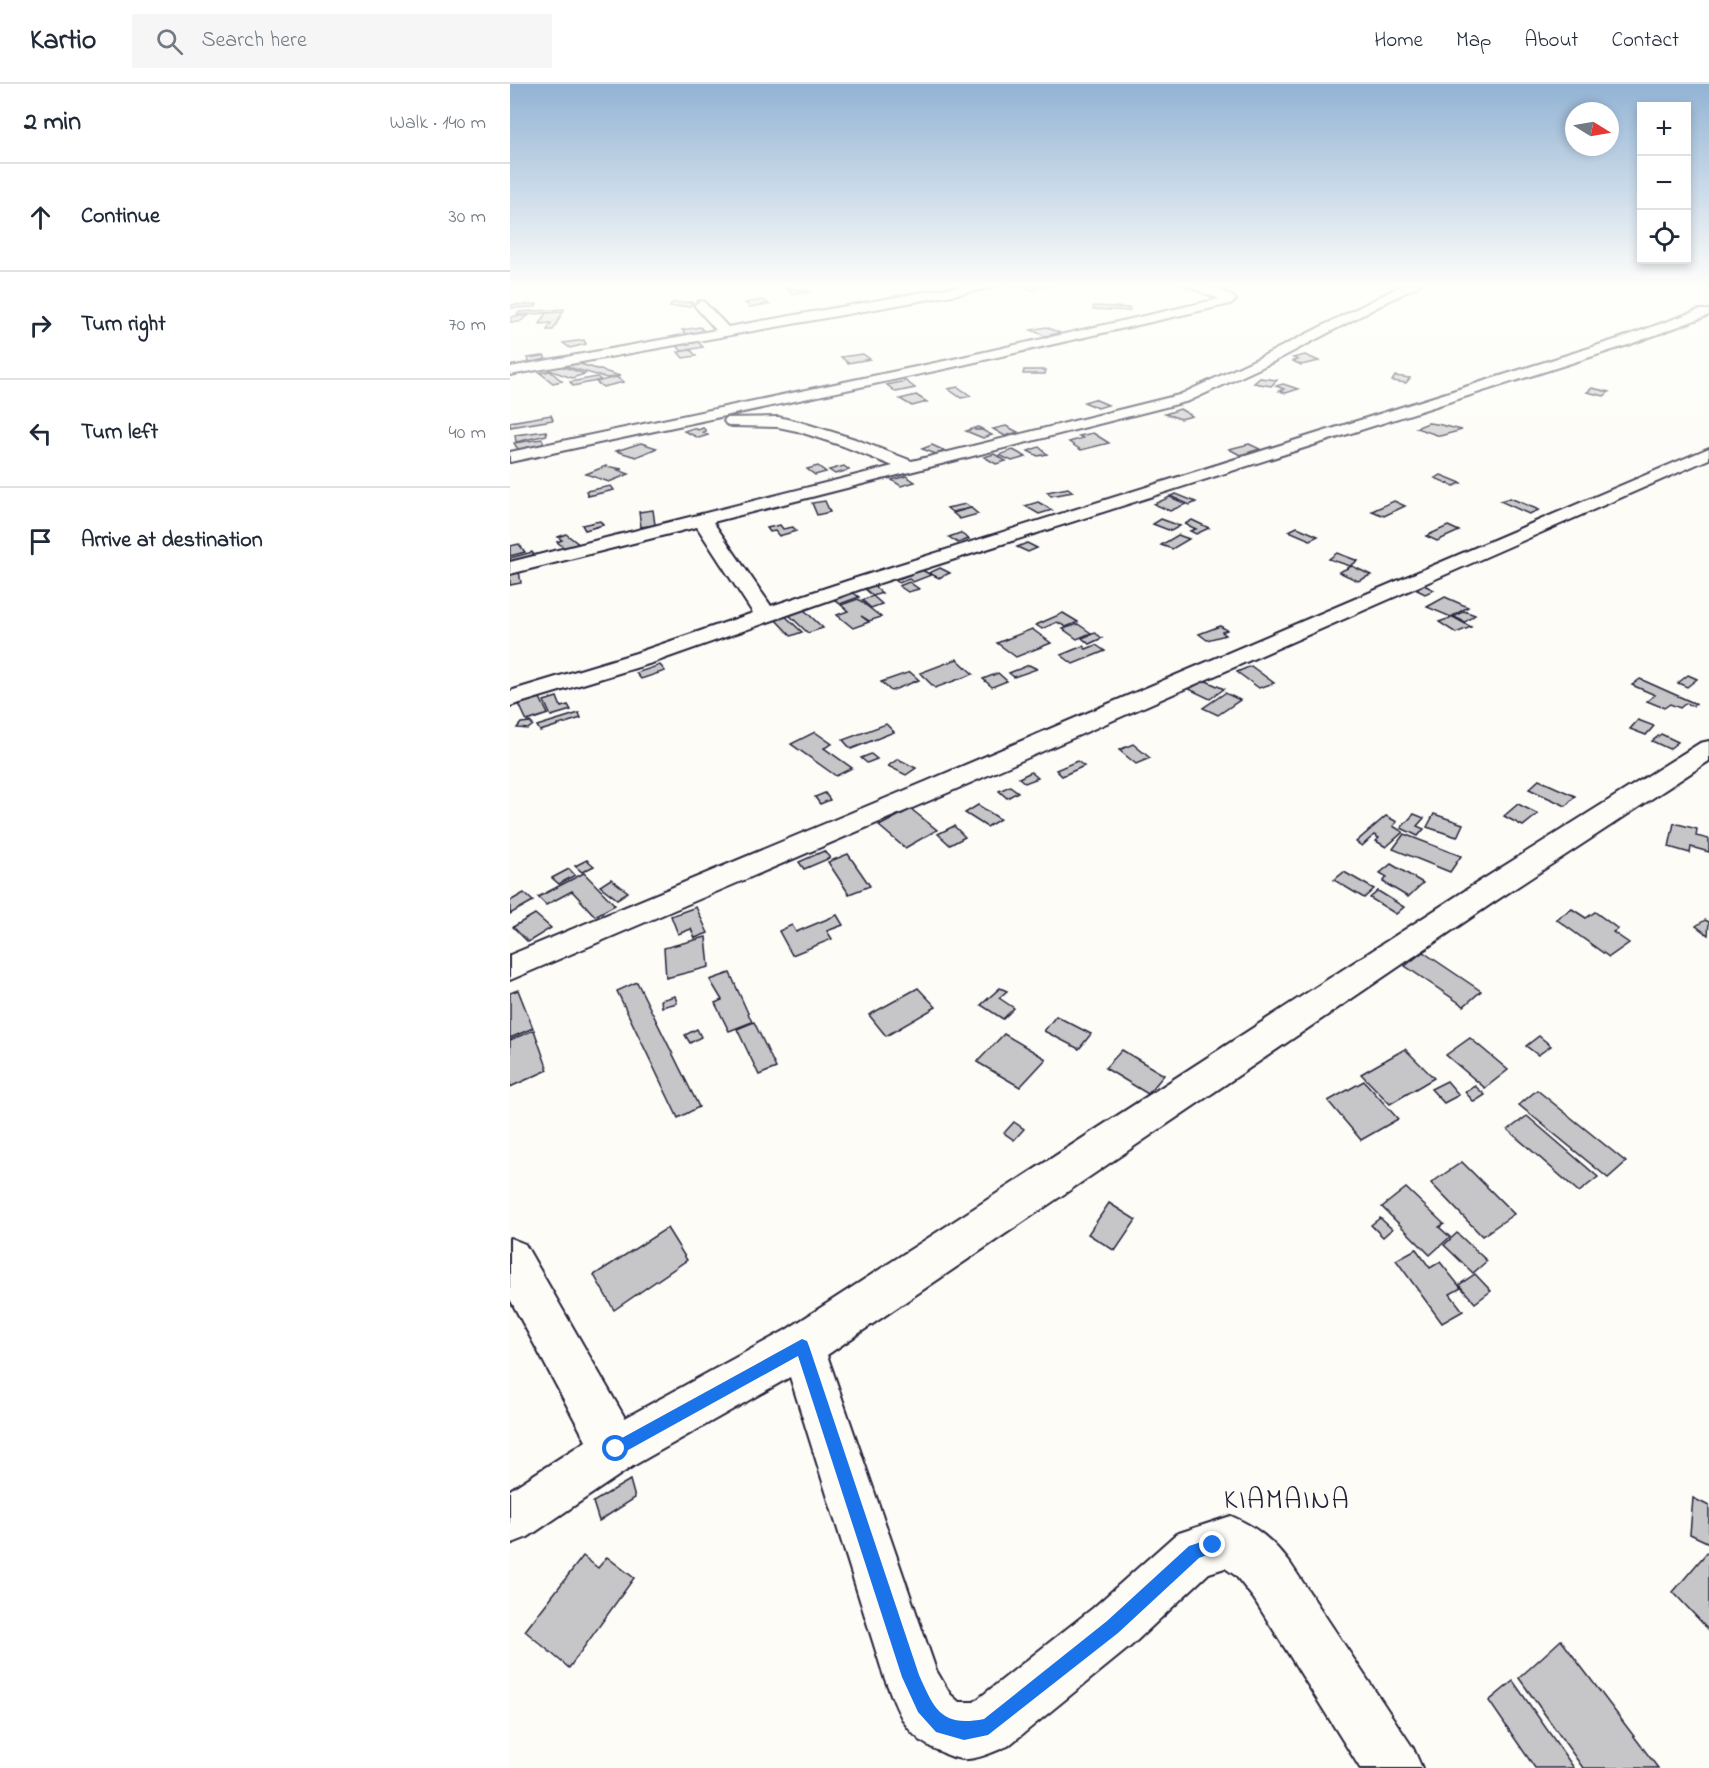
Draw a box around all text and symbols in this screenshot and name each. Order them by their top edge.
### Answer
search box [132,14,552,68]
text: Kartio [30,21,96,62]
icon: search [153,25,186,58]
text: Search here [201,25,307,57]
text: Home [1374,26,1423,56]
text: Map [1456,26,1491,56]
text: About [1524,26,1578,56]
text: Contact [1611,26,1679,56]
north arrow [1565,102,1619,156]
map controls [1637,102,1691,264]
button: + [1637,102,1691,156]
text: 2 min [24,104,81,142]
text: Walk · 140 m [390,109,486,138]
button: − [1637,156,1691,210]
icon: ahead [24,201,57,234]
text: Continue [81,201,160,233]
text: 30 m [449,203,486,232]
button: locate [1637,210,1691,264]
icon: right [24,309,57,342]
text: Turn right [81,309,166,341]
text: 70 m [449,311,486,340]
icon: left [24,417,57,450]
text: Turn left [81,417,158,449]
text: 40 m [449,419,486,448]
icon: arrive [24,525,57,558]
text: Arrive at destination [81,525,263,557]
route start [602,1435,628,1461]
district label: KIAMAINA [1224,1481,1350,1522]
route end [1199,1531,1225,1557]

